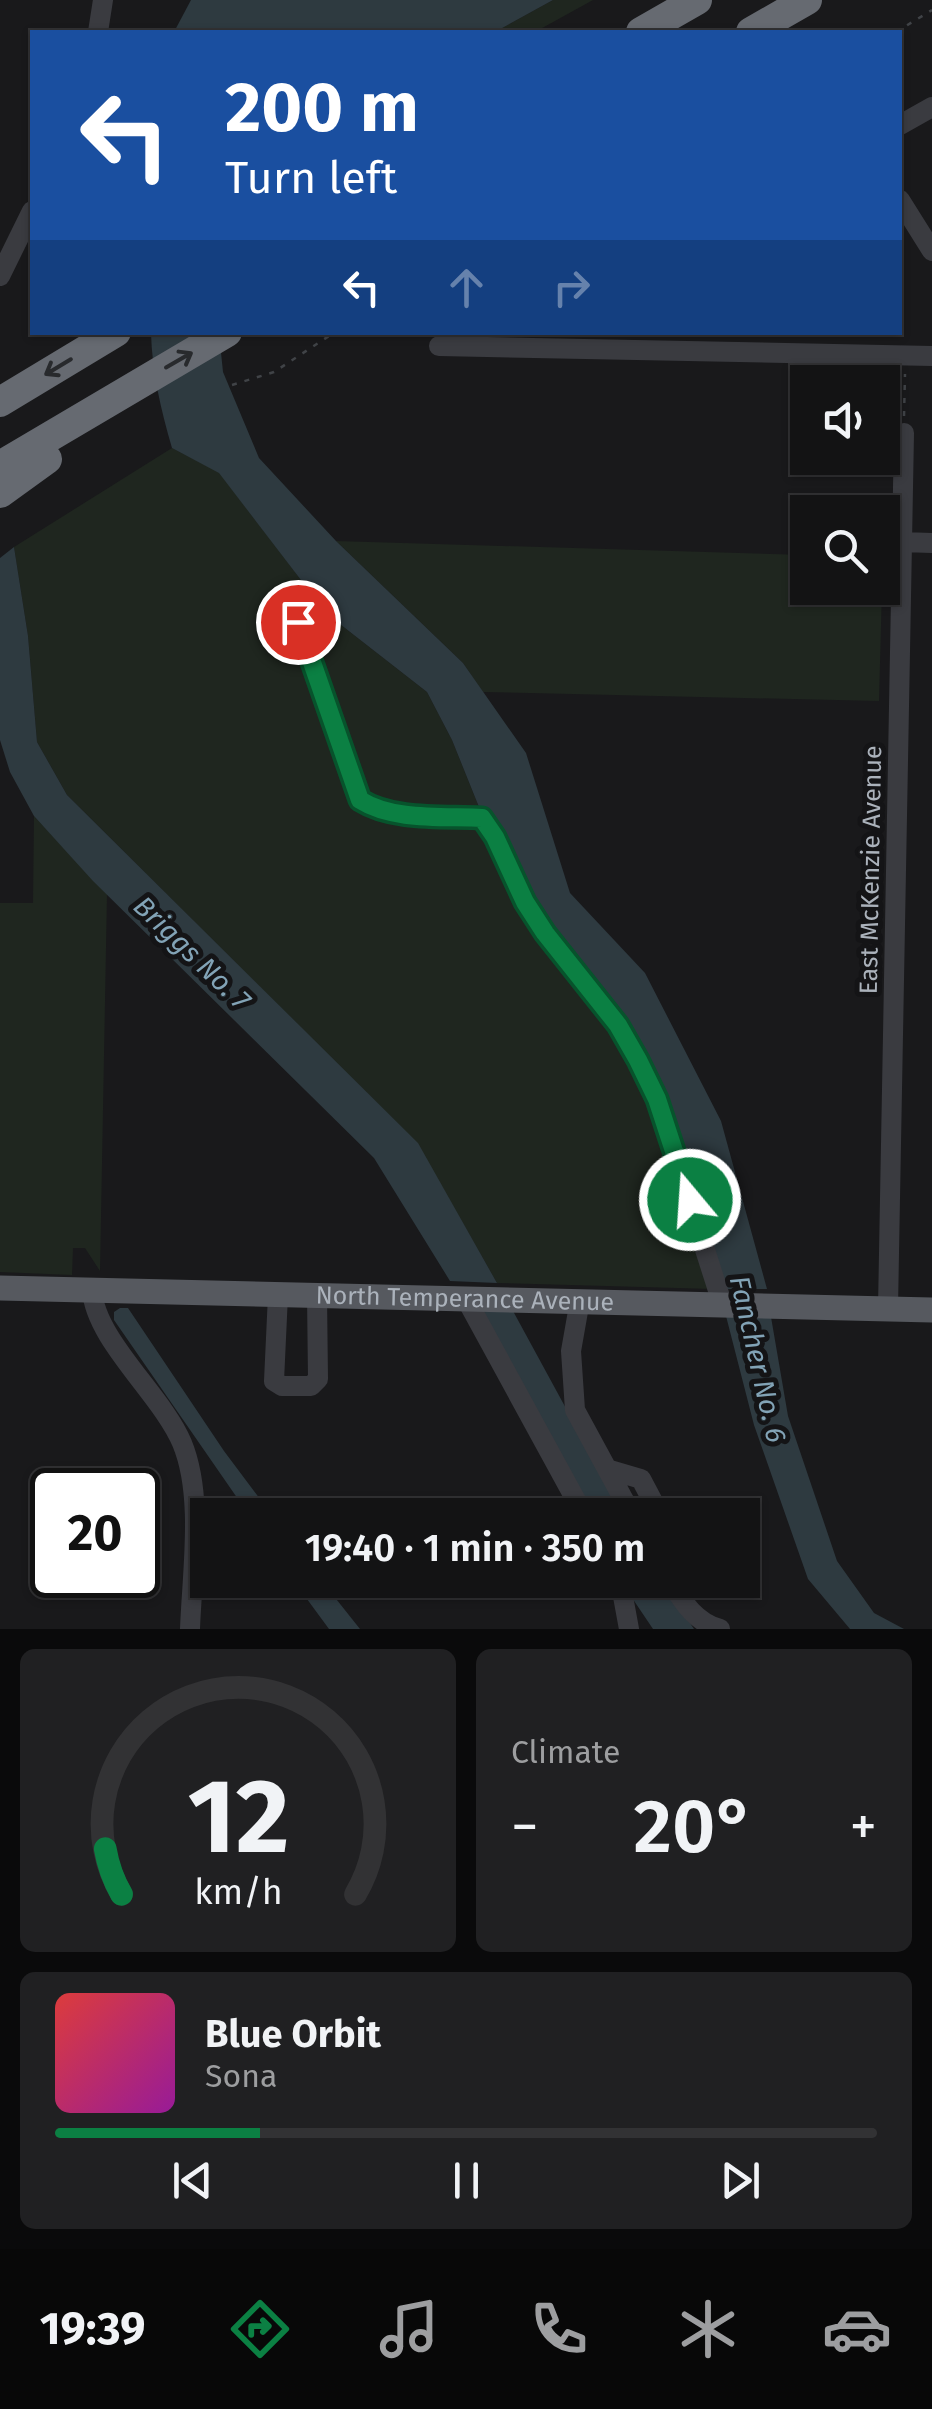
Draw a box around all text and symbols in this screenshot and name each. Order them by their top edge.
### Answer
text: 200 m [225,66,419,150]
icon: left [60,70,190,200]
text: Turn left [225,151,397,205]
icon: left [334,260,389,315]
icon: ahead [439,260,494,315]
icon: right [544,260,599,315]
one-way arrow [164,349,194,369]
one-way arrow [44,357,73,377]
map controls [790,365,900,605]
button: sound [790,365,900,475]
button: search [790,495,900,605]
pin [256,580,341,665]
icon: arrive [271,595,326,650]
street label: East McKenzie Avenue [854,745,888,995]
water label: Briggs No. 7 [127,889,258,1018]
position arrow [638,1148,742,1252]
water label: Fancher No. 6 [723,1272,793,1446]
street label: North Temperance Avenue [315,1280,614,1317]
speed limit sign: 20 [30,1468,160,1598]
text: 19:40 · 1 min · 350 m [305,1525,645,1571]
text: Climate [511,1733,620,1771]
text: 12 [187,1755,289,1880]
text: 20° [634,1782,754,1872]
text: − [511,1794,539,1860]
text: + [850,1794,877,1860]
text: km/h [194,1871,282,1913]
text: Blue Orbit [205,2011,381,2057]
text: Sona [205,2057,277,2095]
icon: previous [165,2153,220,2208]
icon: pause [439,2153,494,2208]
icon: next [713,2153,768,2208]
icon: directions [225,2294,295,2364]
icon: music [374,2294,444,2364]
icon: phone [524,2294,594,2364]
icon: climate [673,2294,743,2364]
icon: car [822,2294,892,2364]
text: 19:39 [40,2302,145,2356]

